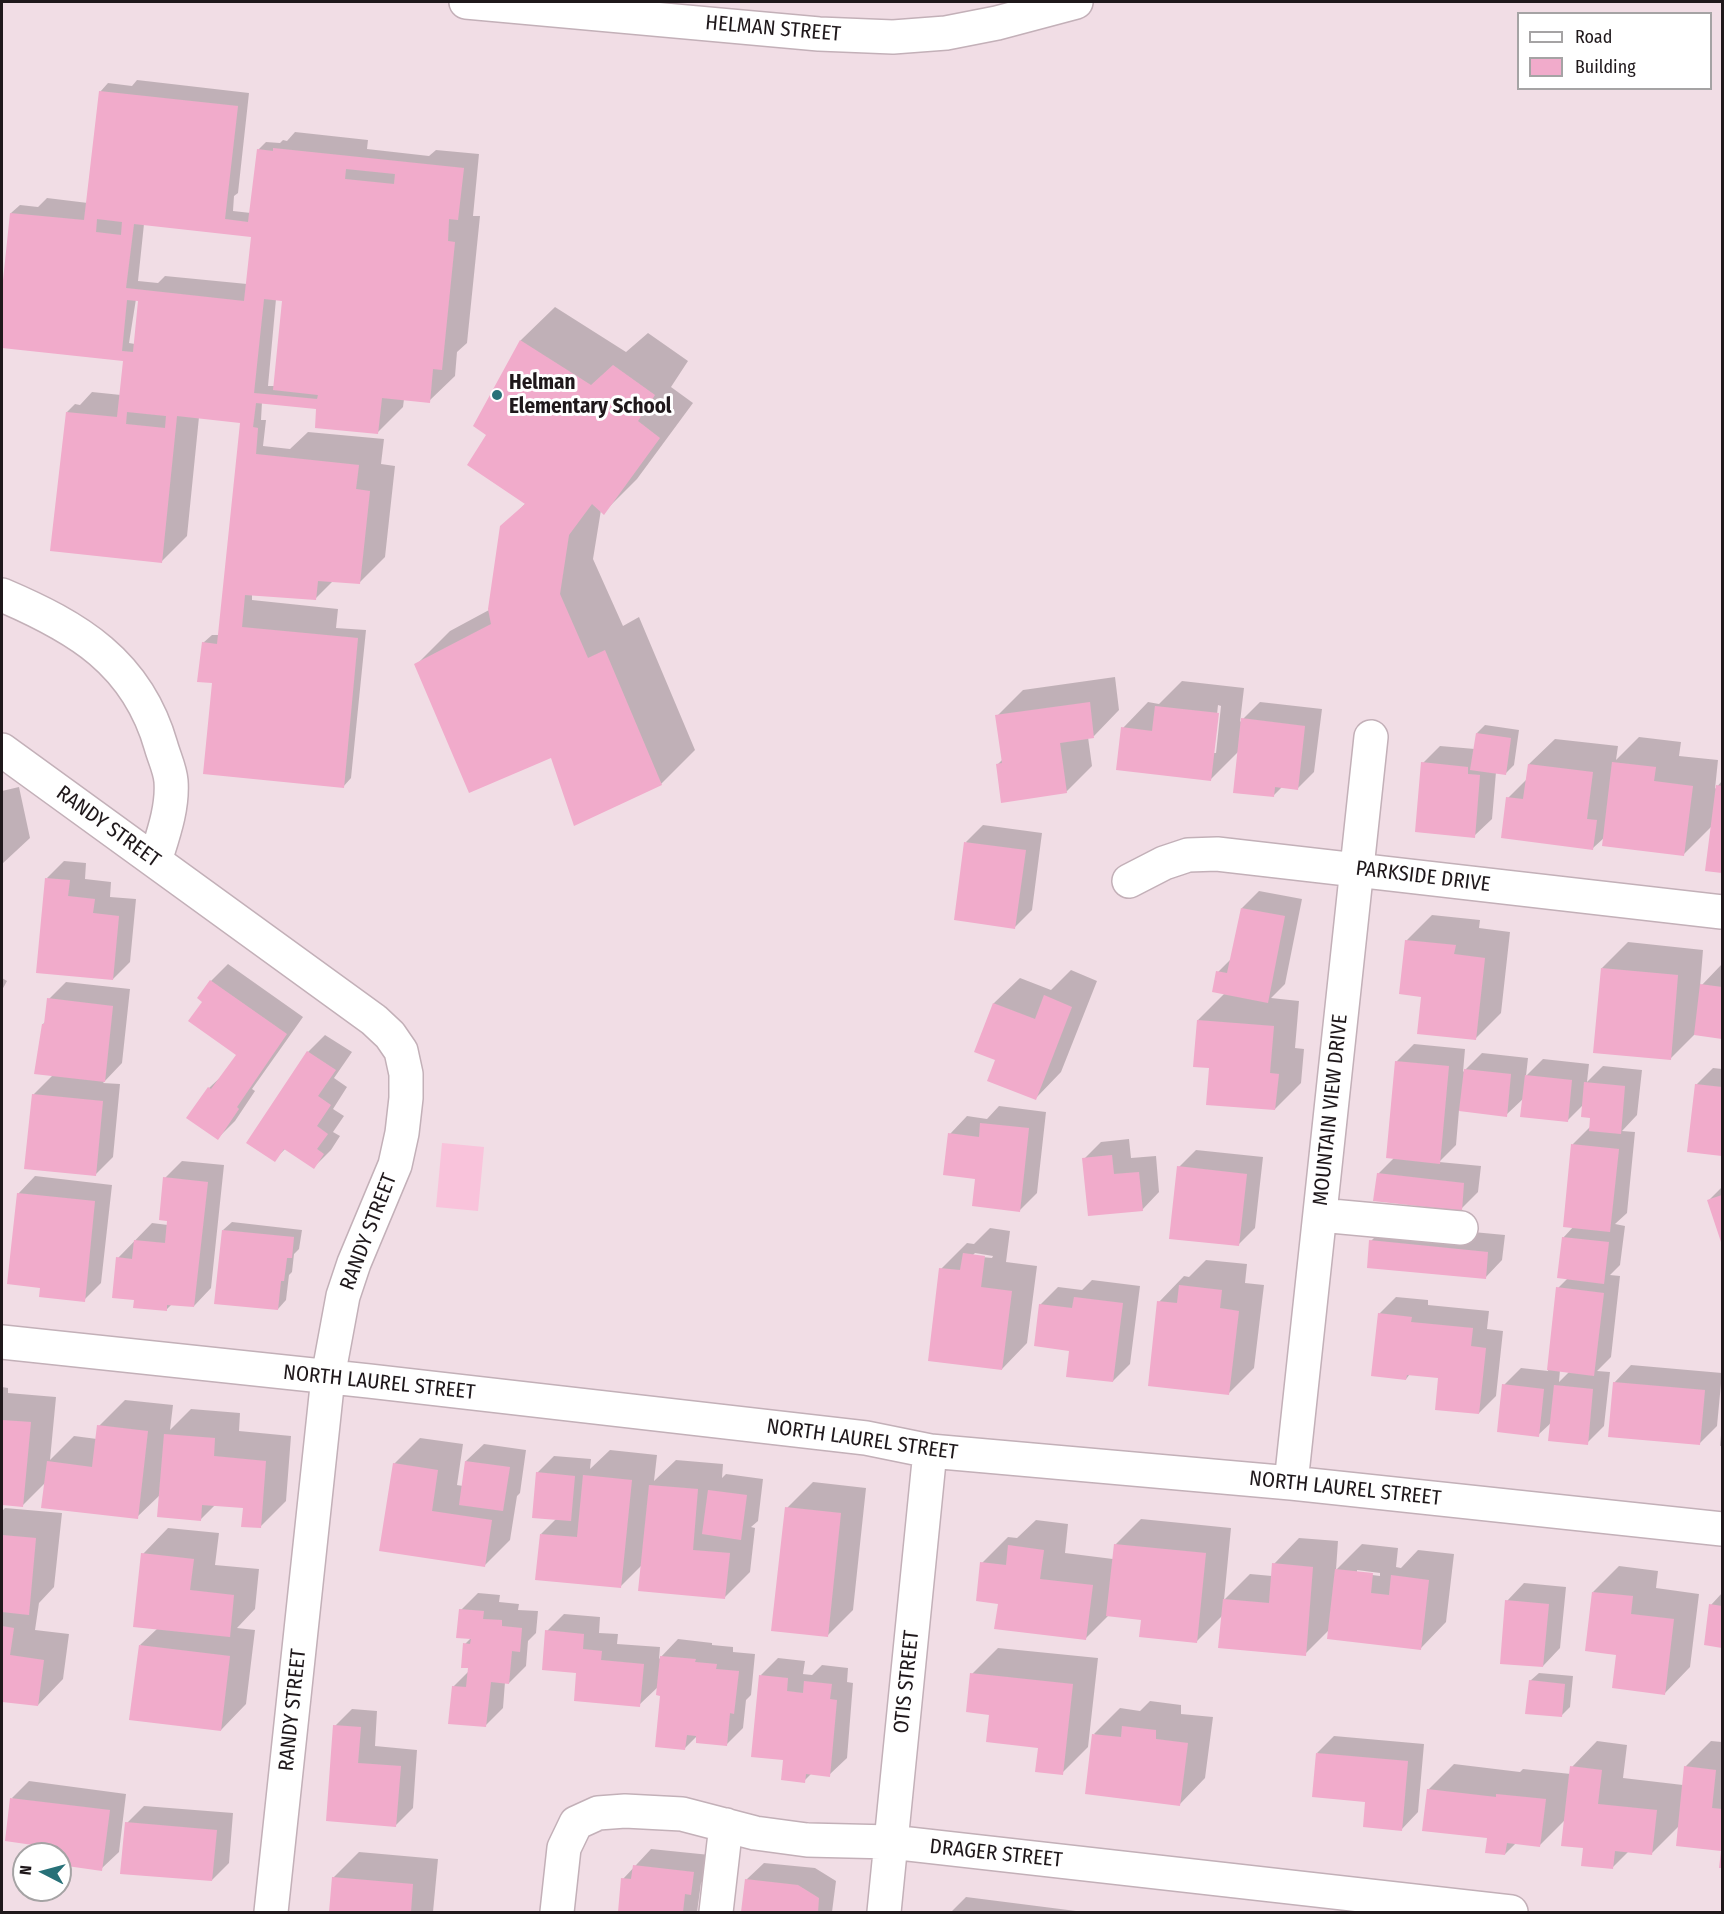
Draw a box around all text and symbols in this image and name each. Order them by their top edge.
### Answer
street label: HELMAN STREET [704,11,842,47]
legend [1517,12,1712,90]
text: Road [1575,26,1612,48]
text: Building [1575,56,1636,78]
place label: Helman Elementary School [509,370,672,420]
marker: Helman Elementary School [490,388,504,402]
street label: RANDY STREET [51,781,165,873]
street label: PARKSIDE DRIVE [1354,856,1492,898]
street label: MOUNTAIN VIEW DRIVE [1308,1013,1354,1207]
street label: RANDY STREET [335,1170,403,1294]
street label: NORTH LAUREL STREET [282,1360,476,1406]
street label: NORTH LAUREL STREET [765,1414,959,1466]
street label: NORTH LAUREL STREET [1248,1466,1442,1512]
street label: OTIS STREET [889,1629,925,1735]
street label: RANDY STREET [274,1648,312,1772]
street label: DRAGER STREET [928,1835,1064,1873]
north arrow [12,1842,72,1902]
text: N [16,1865,36,1876]

